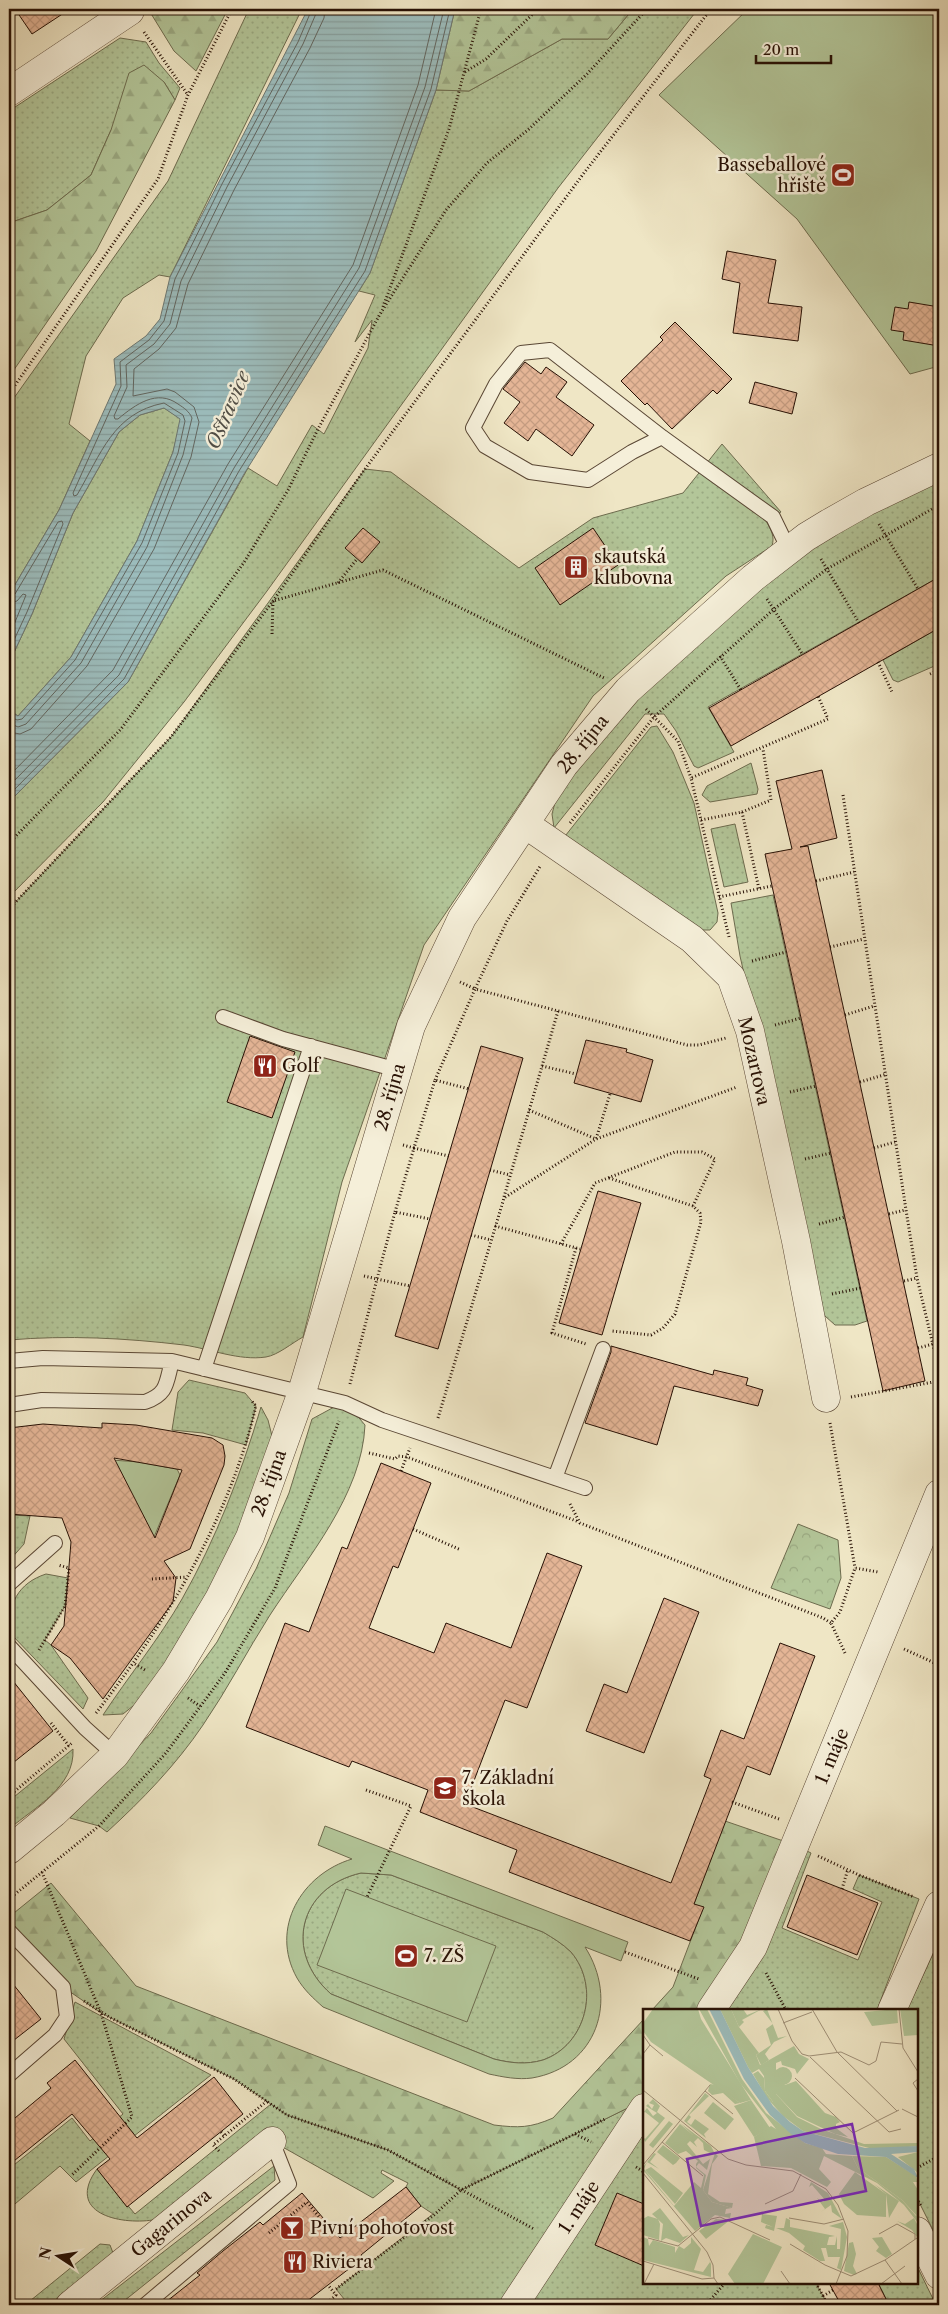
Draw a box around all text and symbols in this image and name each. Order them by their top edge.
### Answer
scale bar [756,32,830,64]
text: 20 m [763,40,799,59]
place label: Basseballové hřiště [717,154,826,197]
sports icon: Basseballové hřiště [830,162,856,188]
water label: Ostravice [201,367,255,453]
place label: skautská klubovna [594,546,673,589]
building icon: skautská klubovna [563,554,589,580]
street label: 28. října [553,710,614,778]
street label: Mozartova [733,1014,775,1108]
restaurant icon: Golf [252,1053,278,1079]
place label: Golf [282,1055,322,1077]
street label: 28. října [370,1060,410,1133]
street label: 28. října [247,1446,291,1519]
street label: 1. máje [810,1725,854,1787]
place label: 7. Základní škola [462,1767,555,1810]
school or university icon: 7. Základní škola [432,1775,458,1801]
sports icon: 7. ZŠ [393,1943,419,1969]
place label: 7. ZŠ [424,1943,464,1967]
inset map [643,2009,918,2284]
street label: 1. máje [554,2176,604,2238]
street label: Gagarinova [127,2184,216,2262]
bar icon: Pivní pohotovost [279,2215,305,2241]
place label: Pivní pohotovost [310,2217,455,2239]
north arrow [32,2232,82,2282]
text: N [35,2245,55,2261]
restaurant icon: Riviera [282,2249,308,2275]
place label: Riviera [312,2251,373,2273]

